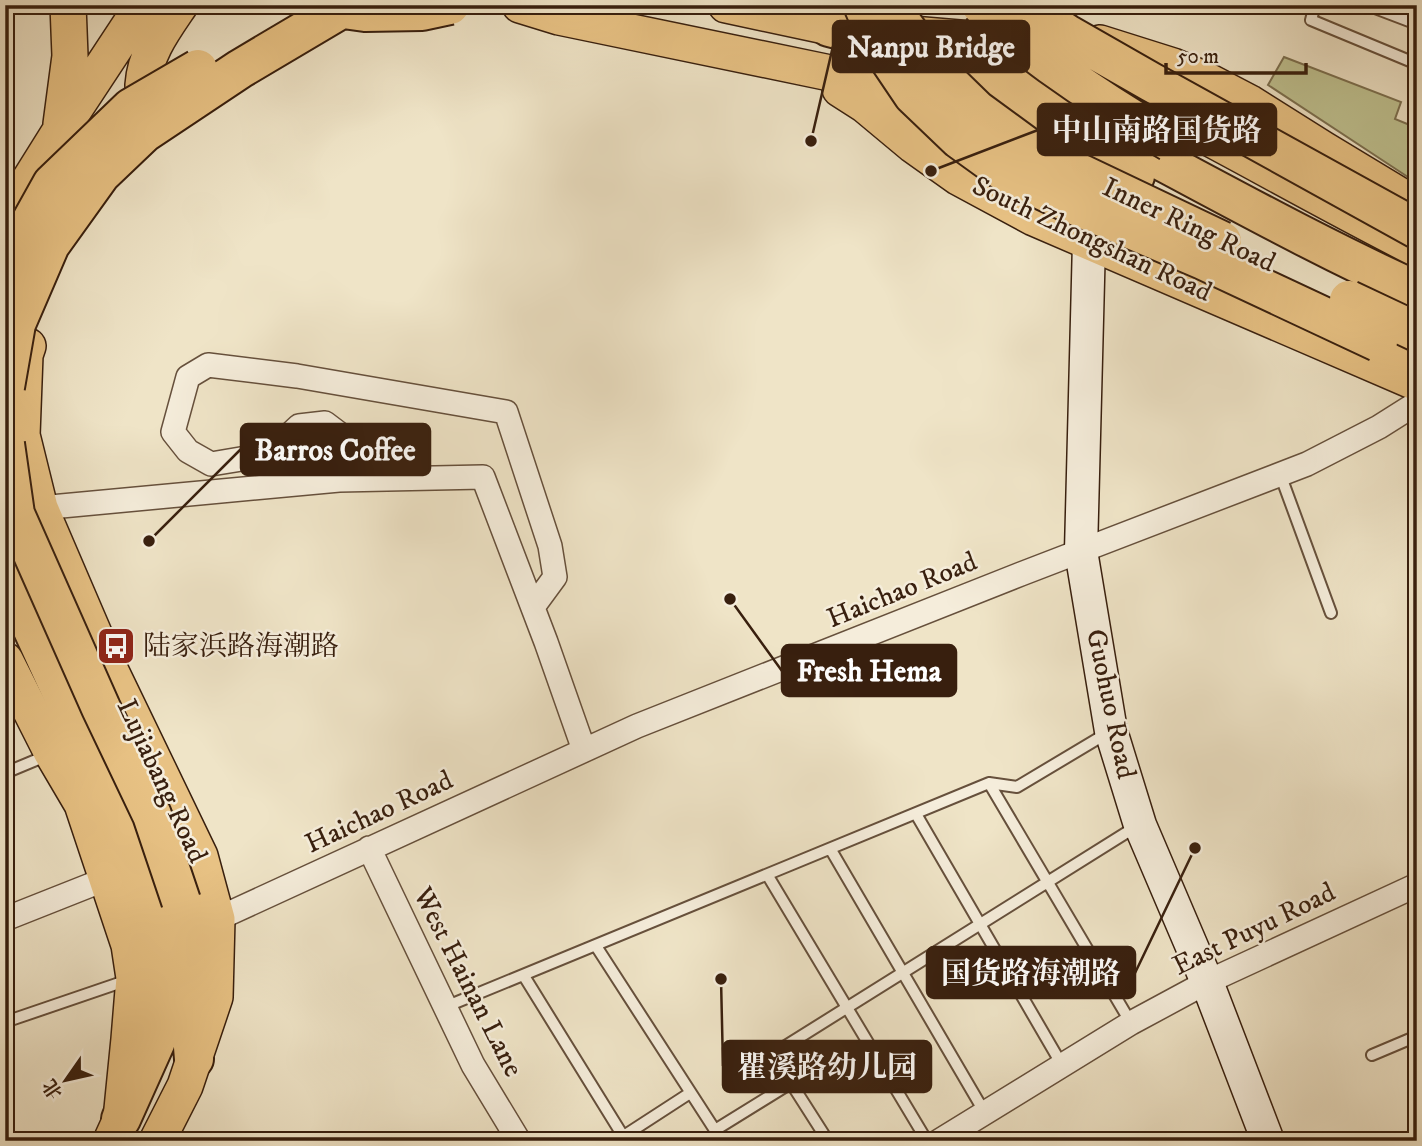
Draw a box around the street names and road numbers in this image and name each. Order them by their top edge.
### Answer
street label: South Zhongshan Road [967,168,1217,310]
street label: Inner Ring Road [1097,170,1281,280]
street label: Haichao Road [822,544,982,636]
street label: Guohuo Road [1078,626,1144,782]
street label: Lujiabang Road [109,694,215,868]
street label: Haichao Road [300,763,458,861]
street label: East Puyu Road [1167,875,1341,983]
street label: West Hainan Lane [405,880,531,1083]

